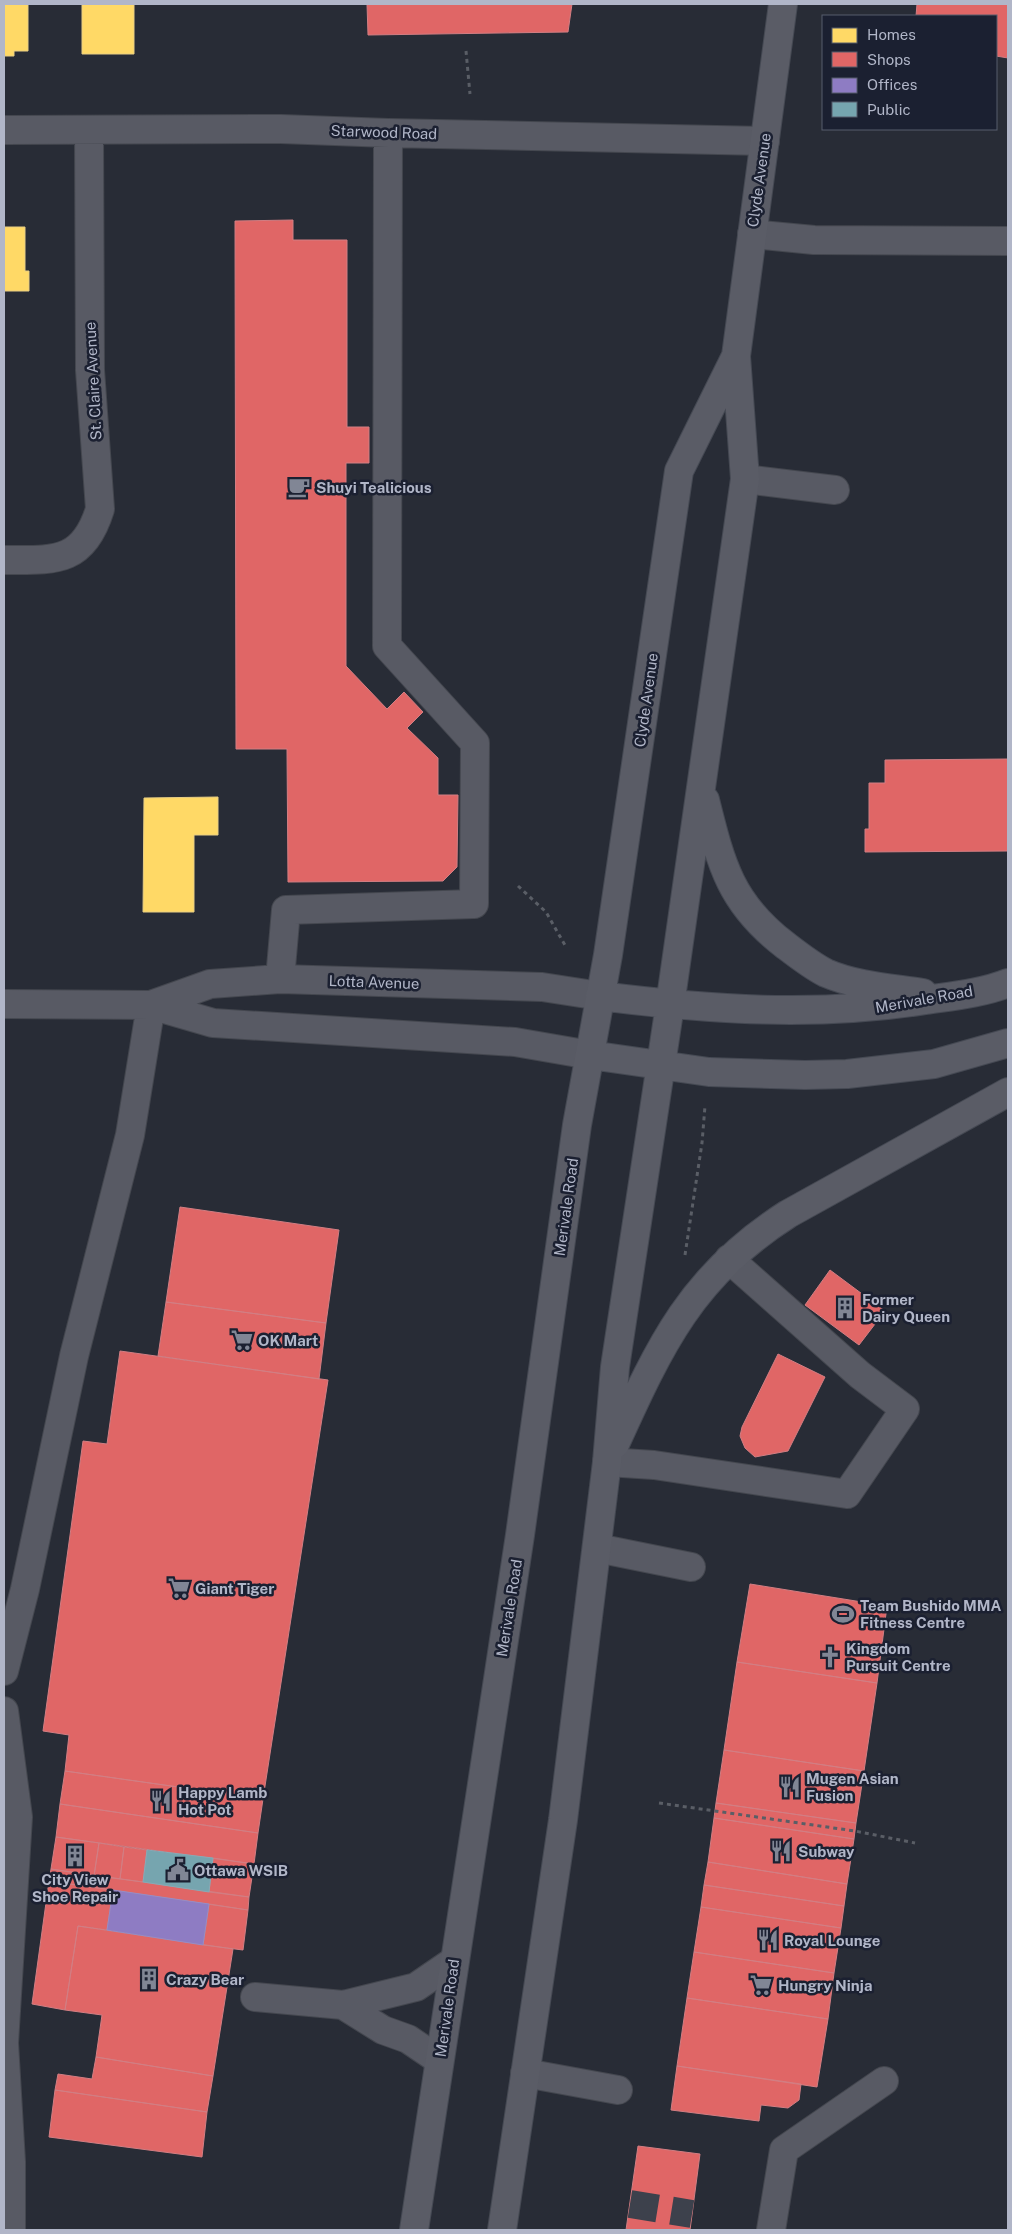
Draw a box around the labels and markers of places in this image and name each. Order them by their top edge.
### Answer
cafe icon: Shuyi Tealicious [286,474,312,500]
place label: Shuyi Tealicious [316,479,432,496]
place label: Former Dairy Queen [862,1291,950,1325]
building icon: Former Dairy Queen [832,1295,858,1321]
supermarket icon: OK Mart [229,1327,255,1353]
place label: OK Mart [258,1332,318,1349]
supermarket icon: Giant Tiger [166,1575,192,1601]
place label: Giant Tiger [195,1580,274,1597]
place label: Team Bushido MMA Fitness Centre [860,1597,1002,1631]
sports icon: Team Bushido MMA Fitness Centre [830,1601,856,1627]
place label: Kingdom Pursuit Centre [846,1640,951,1674]
church icon: Kingdom Pursuit Centre [817,1644,843,1670]
place label: Mugen Asian Fusion [806,1770,899,1804]
restaurant icon: Mugen Asian Fusion [777,1774,803,1800]
place label: Happy Lamb Hot Pot [178,1784,267,1818]
restaurant icon: Happy Lamb Hot Pot [148,1788,174,1814]
restaurant icon: Subway [768,1838,794,1864]
building icon: City View Shoe Repair [62,1843,88,1869]
place label: Subway [798,1843,855,1860]
public building icon: Ottawa WSIB [165,1857,191,1883]
place label: Ottawa WSIB [194,1862,288,1879]
place label: City View Shoe Repair [32,1871,118,1905]
restaurant icon: Royal Lounge [755,1927,781,1953]
place label: Royal Lounge [784,1932,880,1949]
building icon: Crazy Bear [136,1966,162,1992]
place label: Crazy Bear [166,1971,244,1988]
supermarket icon: Hungry Ninja [748,1972,774,1998]
place label: Hungry Ninja [778,1977,872,1994]

